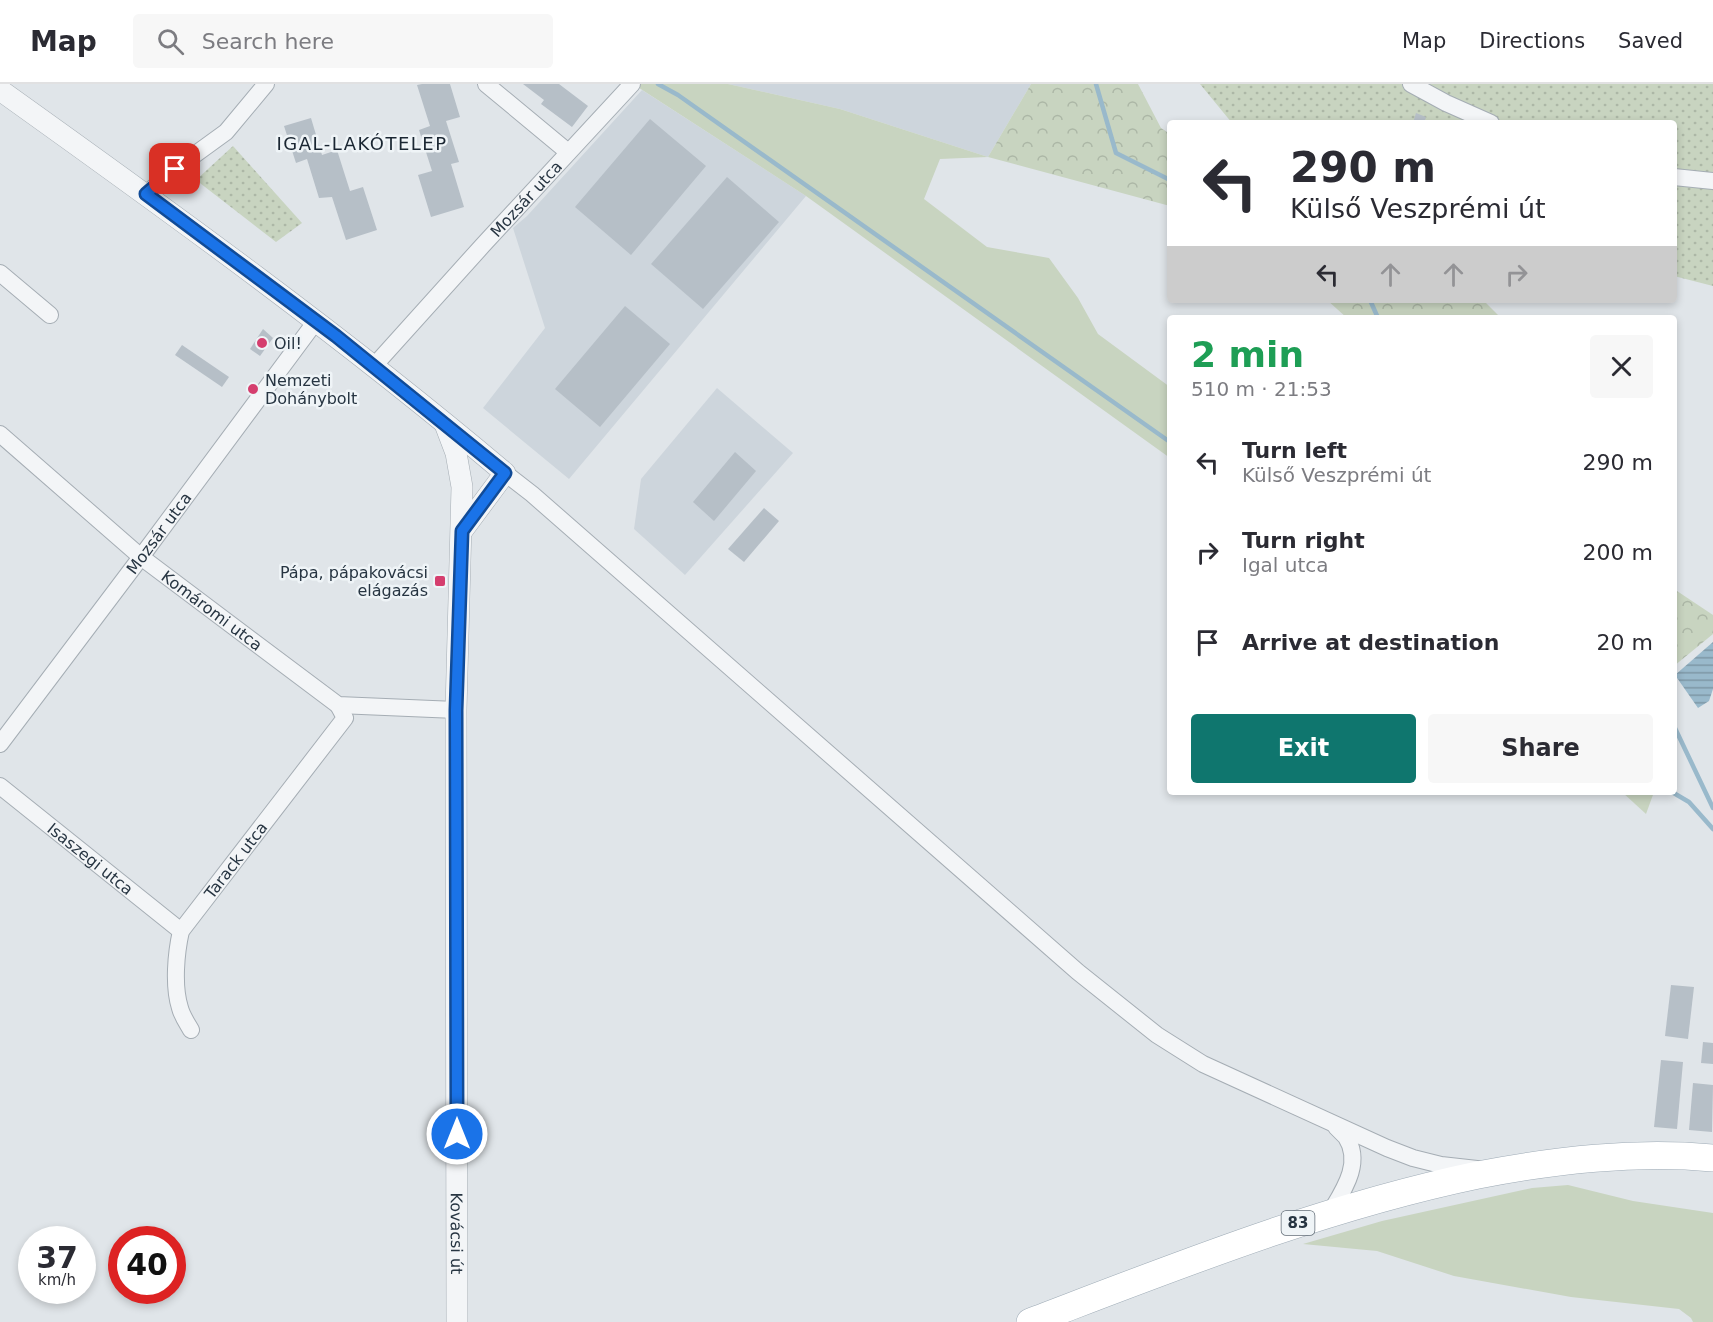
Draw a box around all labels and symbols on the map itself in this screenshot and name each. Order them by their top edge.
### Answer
district label: IGAL-LAKÓTELEP [276,133,448,154]
pin [149,143,200,194]
street label: Mozsár utca [486,157,566,241]
place label: Oil! [274,334,302,353]
marker: Oil! [255,336,269,350]
place label: Nemzeti Dohánybolt [265,371,357,408]
marker: Nemzeti Dohánybolt [246,382,260,396]
street label: Mozsár utca [123,489,196,578]
place label: Pápa, pápakovácsi elágazás [280,563,428,600]
street label: Komáromi utca [158,567,266,655]
marker: Pápa, pápakovácsi elágazás [433,574,447,588]
street label: Tarack utca [200,818,271,903]
street label: Isaszegi utca [44,819,137,899]
position arrow [425,1102,489,1166]
street label: Kovácsi út [447,1192,466,1274]
road number: 83 [1282,1211,1314,1235]
speed limit sign: 40 [108,1226,186,1304]

